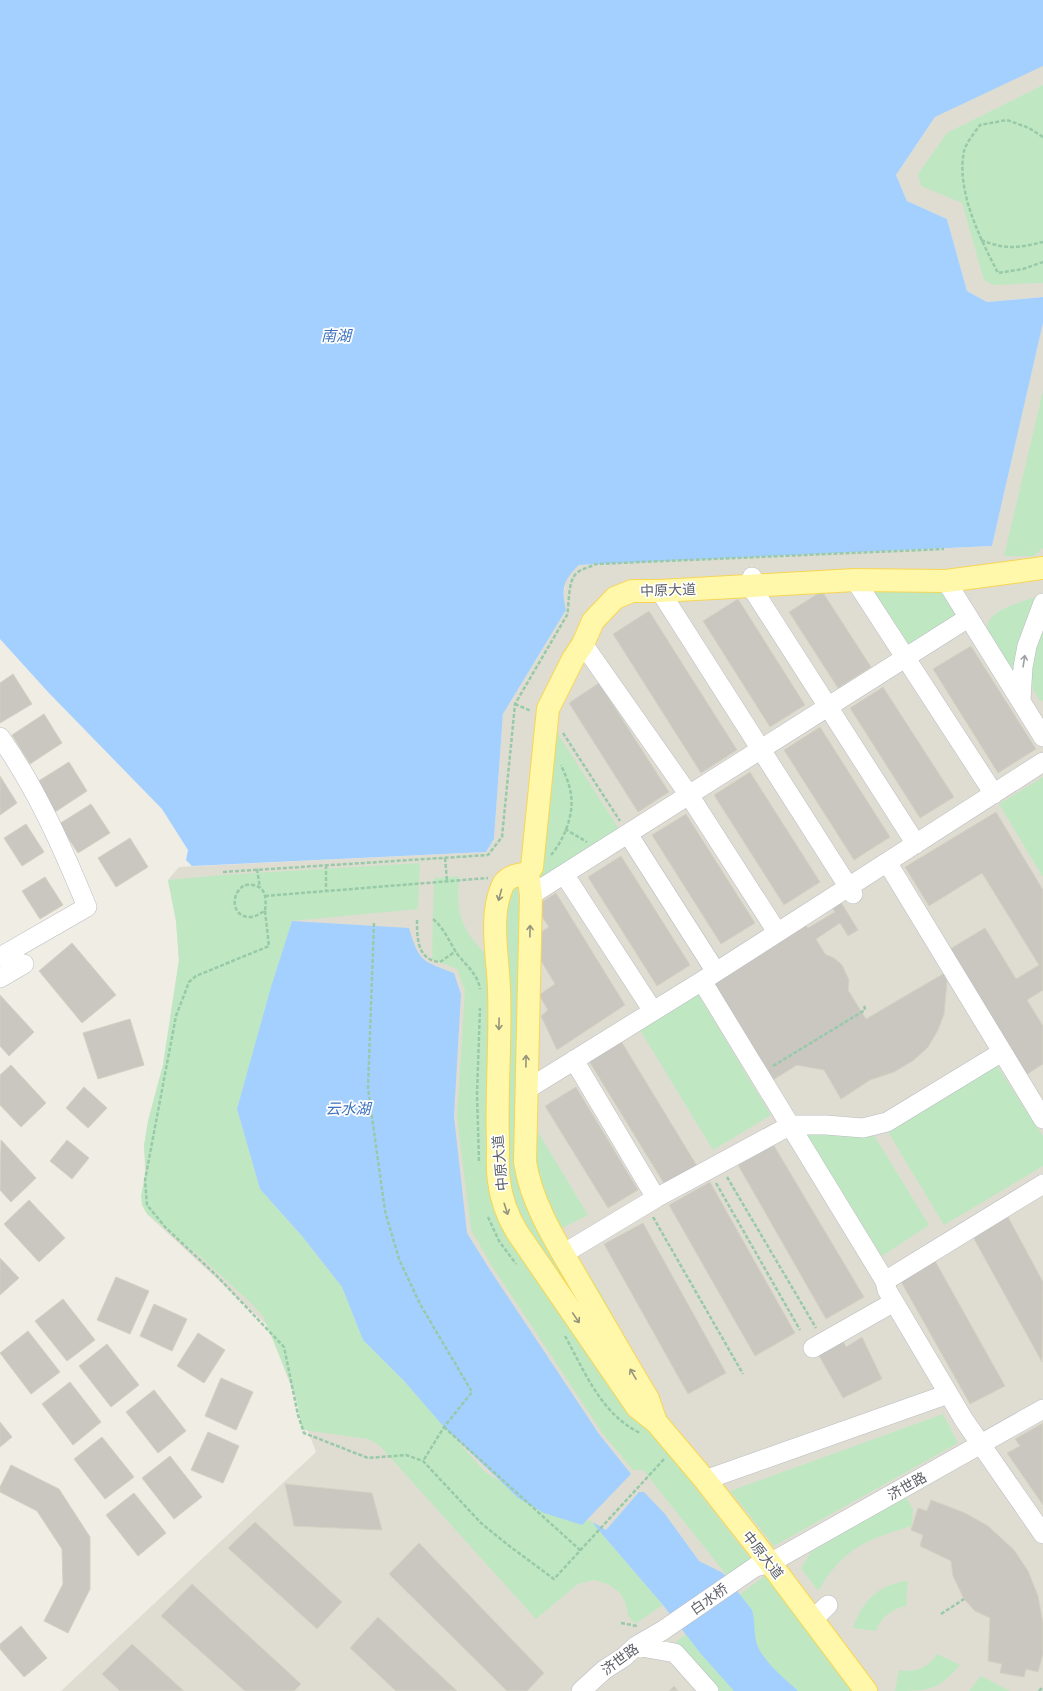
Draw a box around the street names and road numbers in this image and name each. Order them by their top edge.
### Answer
street label: 中原大道 [640,581,696,599]
street label: 中原大道 [490,1134,510,1192]
street label: 济世路 [885,1469,929,1503]
street label: 中原大道 [739,1528,787,1582]
street label: 白水桥 [687,1580,731,1618]
street label: 济世路 [598,1640,642,1678]

